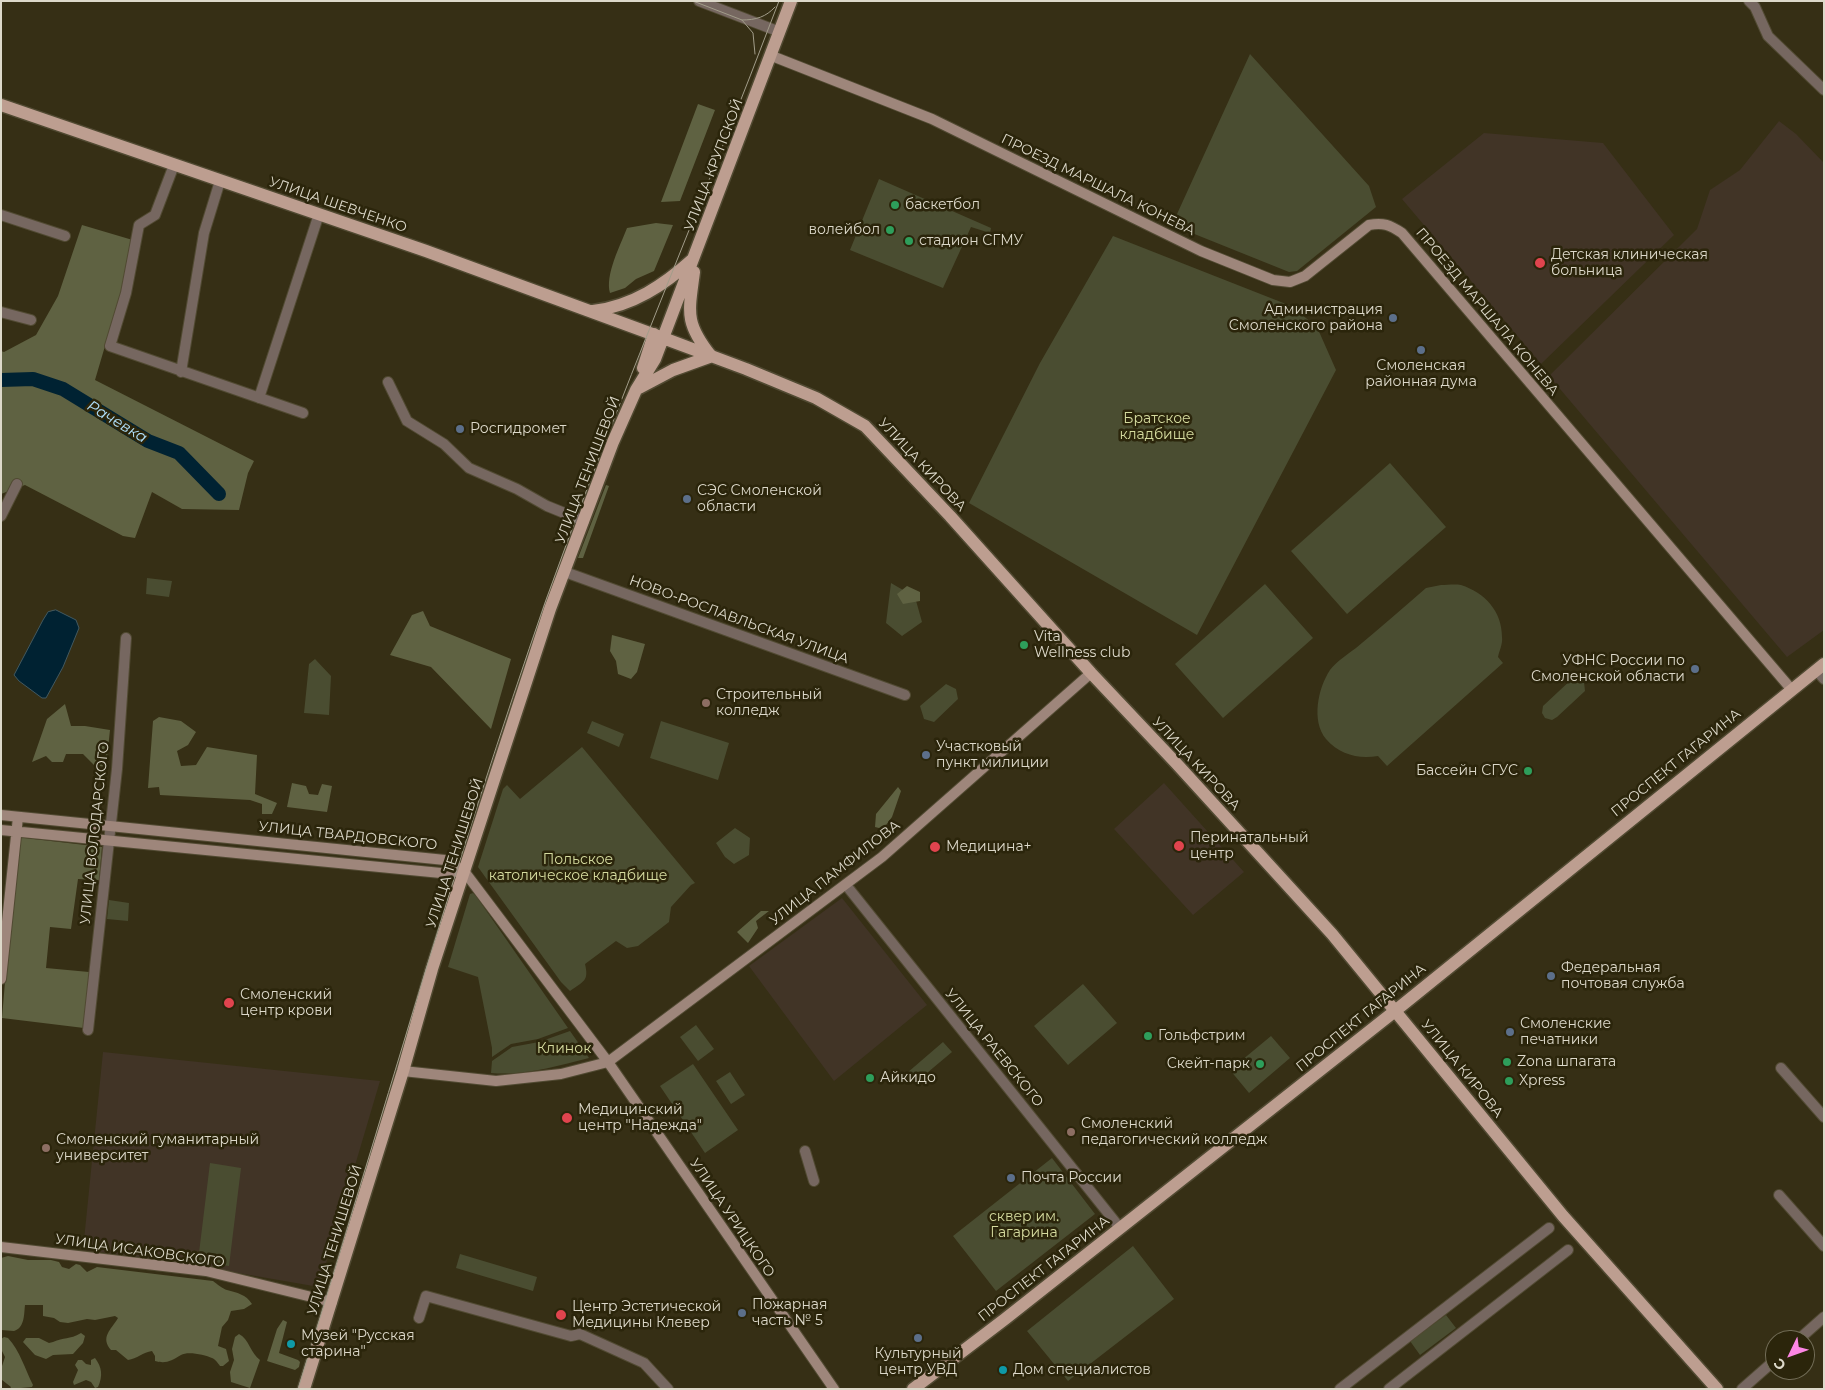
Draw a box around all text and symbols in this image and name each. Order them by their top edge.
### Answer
street label: УЛИЦА КРУПСКОЙ [681,97,747,233]
street label: ПРОЕЗД МАРШАЛА КОНЕВА [998,131,1198,239]
street label: УЛИЦА ШЕВЧЕНКО [267,174,409,236]
place label: баскетбол [905,197,980,213]
marker: баскетбол [889,199,901,211]
place label: волейбол [809,222,880,238]
marker: волейбол [884,224,896,236]
street label: ПРОЕЗД МАРШАЛА КОНЕВА [1412,225,1562,399]
place label: стадион СГМУ [919,233,1023,249]
marker: стадион СГМУ [903,235,915,247]
place label: Детская клиническая больница [1551,247,1708,280]
marker: Детская клиническая больница [1533,256,1547,270]
place label: Администрация Смоленского района [1229,302,1383,334]
marker: Администрация Смоленского района [1387,312,1399,324]
marker: Смоленская районная дума [1415,344,1427,356]
place label: Смоленская районная дума [1365,358,1477,391]
street label: УЛИЦА ТЕНИШЕВОЙ [552,394,624,546]
water label: Рачевка [84,397,150,447]
park label: Братское кладбище [1120,411,1194,444]
street label: УЛИЦА КИРОВА [875,415,969,515]
place label: Росгидромет [470,421,566,437]
marker: Росгидромет [454,423,466,435]
place label: СЭС Смоленской области [697,483,822,516]
marker: СЭС Смоленской области [681,493,693,505]
street label: НОВО-РОСЛАВЛЬСКАЯ УЛИЦА [627,572,851,668]
place label: Vita Wellness club [1034,629,1130,662]
marker: Vita Wellness club [1018,639,1030,651]
place label: УФНС России по Смоленской области [1531,653,1685,686]
marker: УФНС России по Смоленской области [1689,663,1701,675]
place label: Строительный колледж [716,687,822,720]
marker: Строительный колледж [700,697,712,709]
street label: ПРОСПЕКТ ГАГАРИНА [1608,706,1744,820]
street label: УЛИЦА КИРОВА [1149,714,1243,814]
place label: Участковый пункт милиции [936,739,1049,772]
street label: УЛИЦА ВОЛОДАРСКОГО [77,741,113,925]
marker: Участковый пункт милиции [920,749,932,761]
place label: Бассейн СГУС [1416,763,1518,779]
marker: Бассейн СГУС [1522,765,1534,777]
street label: УЛИЦА ТЕНИШЕВОЙ [423,776,487,930]
street label: УЛИЦА ПАМФИЛОВА [766,817,904,929]
street label: УЛИЦА ТВАРДОВСКОГО [258,818,438,854]
place label: Перинатальный центр [1190,830,1309,862]
place label: Медицина+ [946,839,1032,855]
marker: Перинатальный центр [1172,839,1186,853]
marker: Медицина+ [928,840,942,854]
park label: Польское католическое кладбище [489,852,667,884]
place label: Федеральная почтовая служба [1561,960,1685,992]
street label: ПРОСПЕКТ ГАГАРИНА [1293,961,1429,1075]
marker: Федеральная почтовая служба [1545,970,1557,982]
street label: УЛИЦА РАЕВСКОГО [941,986,1047,1110]
place label: Смоленский центр крови [240,987,332,1020]
marker: Смоленский центр крови [222,996,236,1010]
place label: Смоленские печатники [1520,1016,1611,1048]
street label: УЛИЦА КИРОВА [1417,1017,1507,1121]
marker: Смоленские печатники [1504,1026,1516,1038]
place label: Гольфстрим [1158,1028,1246,1044]
marker: Гольфстрим [1142,1030,1154,1042]
park label: Клинок [537,1041,591,1057]
place label: Zona шпагата [1517,1054,1616,1070]
place label: Скейт-парк [1167,1056,1250,1072]
marker: Zona шпагата [1501,1056,1513,1068]
marker: Скейт-парк [1254,1058,1266,1070]
place label: Айкидо [880,1070,936,1086]
marker: Айкидо [864,1072,876,1084]
place label: Xpress [1519,1073,1565,1089]
marker: Xpress [1503,1075,1515,1087]
place label: Медицинский центр "Надежда" [578,1102,702,1134]
marker: Медицинский центр "Надежда" [560,1111,574,1125]
place label: Смоленский педагогический колледж [1081,1116,1267,1148]
marker: Смоленский педагогический колледж [1065,1126,1077,1138]
place label: Смоленский гуманитарный университет [56,1132,259,1164]
marker: Смоленский гуманитарный университет [40,1142,52,1154]
street label: УЛИЦА УРИЦКОГО [686,1155,778,1281]
street label: УЛИЦА ТЕНИШЕВОЙ [304,1163,366,1317]
place label: Почта России [1021,1170,1122,1186]
marker: Почта России [1005,1172,1017,1184]
park label: сквер им. Гагарина [989,1209,1059,1242]
street label: ПРОСПЕКТ ГАГАРИНА [975,1213,1113,1325]
street label: УЛИЦА ИСАКОВСКОГО [54,1231,226,1271]
place label: Пожарная часть № 5 [752,1297,827,1330]
place label: Центр Эстетической Медицины Клевер [572,1299,721,1331]
marker: Пожарная часть № 5 [736,1307,748,1319]
marker: Центр Эстетической Медицины Клевер [554,1308,568,1322]
place label: Музей "Русская старина" [301,1328,415,1360]
north arrow [1765,1330,1815,1380]
marker: Культурный центр УВД [912,1332,924,1344]
marker: Музей "Русская старина" [285,1338,297,1350]
place label: Культурный центр УВД [874,1346,962,1378]
text: С [1770,1355,1790,1374]
place label: Дом специалистов [1013,1362,1151,1378]
marker: Дом специалистов [997,1364,1009,1376]

